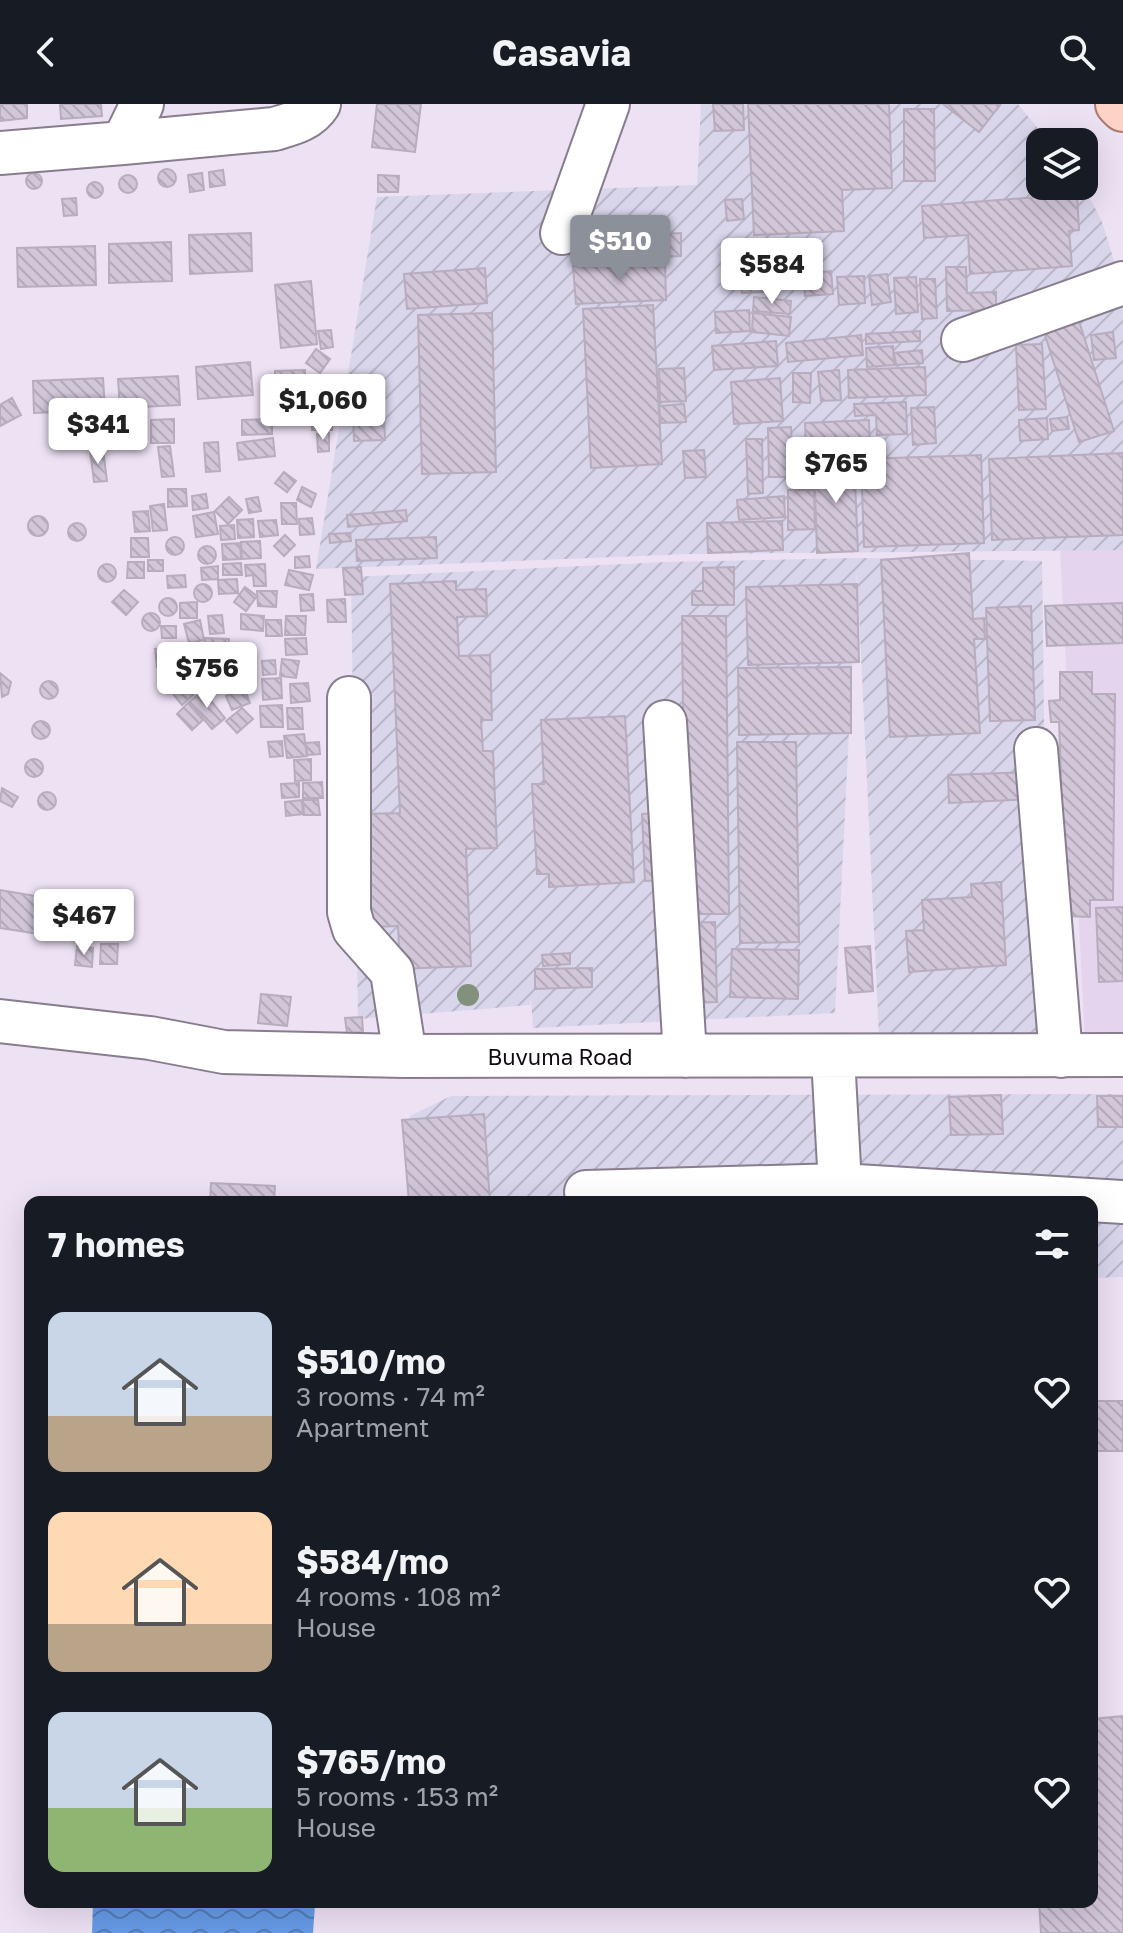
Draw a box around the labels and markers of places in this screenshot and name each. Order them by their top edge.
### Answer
pin: $510 [573,215,667,283]
pin: $584 [725,238,819,306]
pin: $1,060 [258,374,388,442]
pin: $341 [51,398,145,466]
pin: $765 [789,437,883,505]
pin: $756 [160,642,254,710]
pin: $467 [37,889,131,957]

